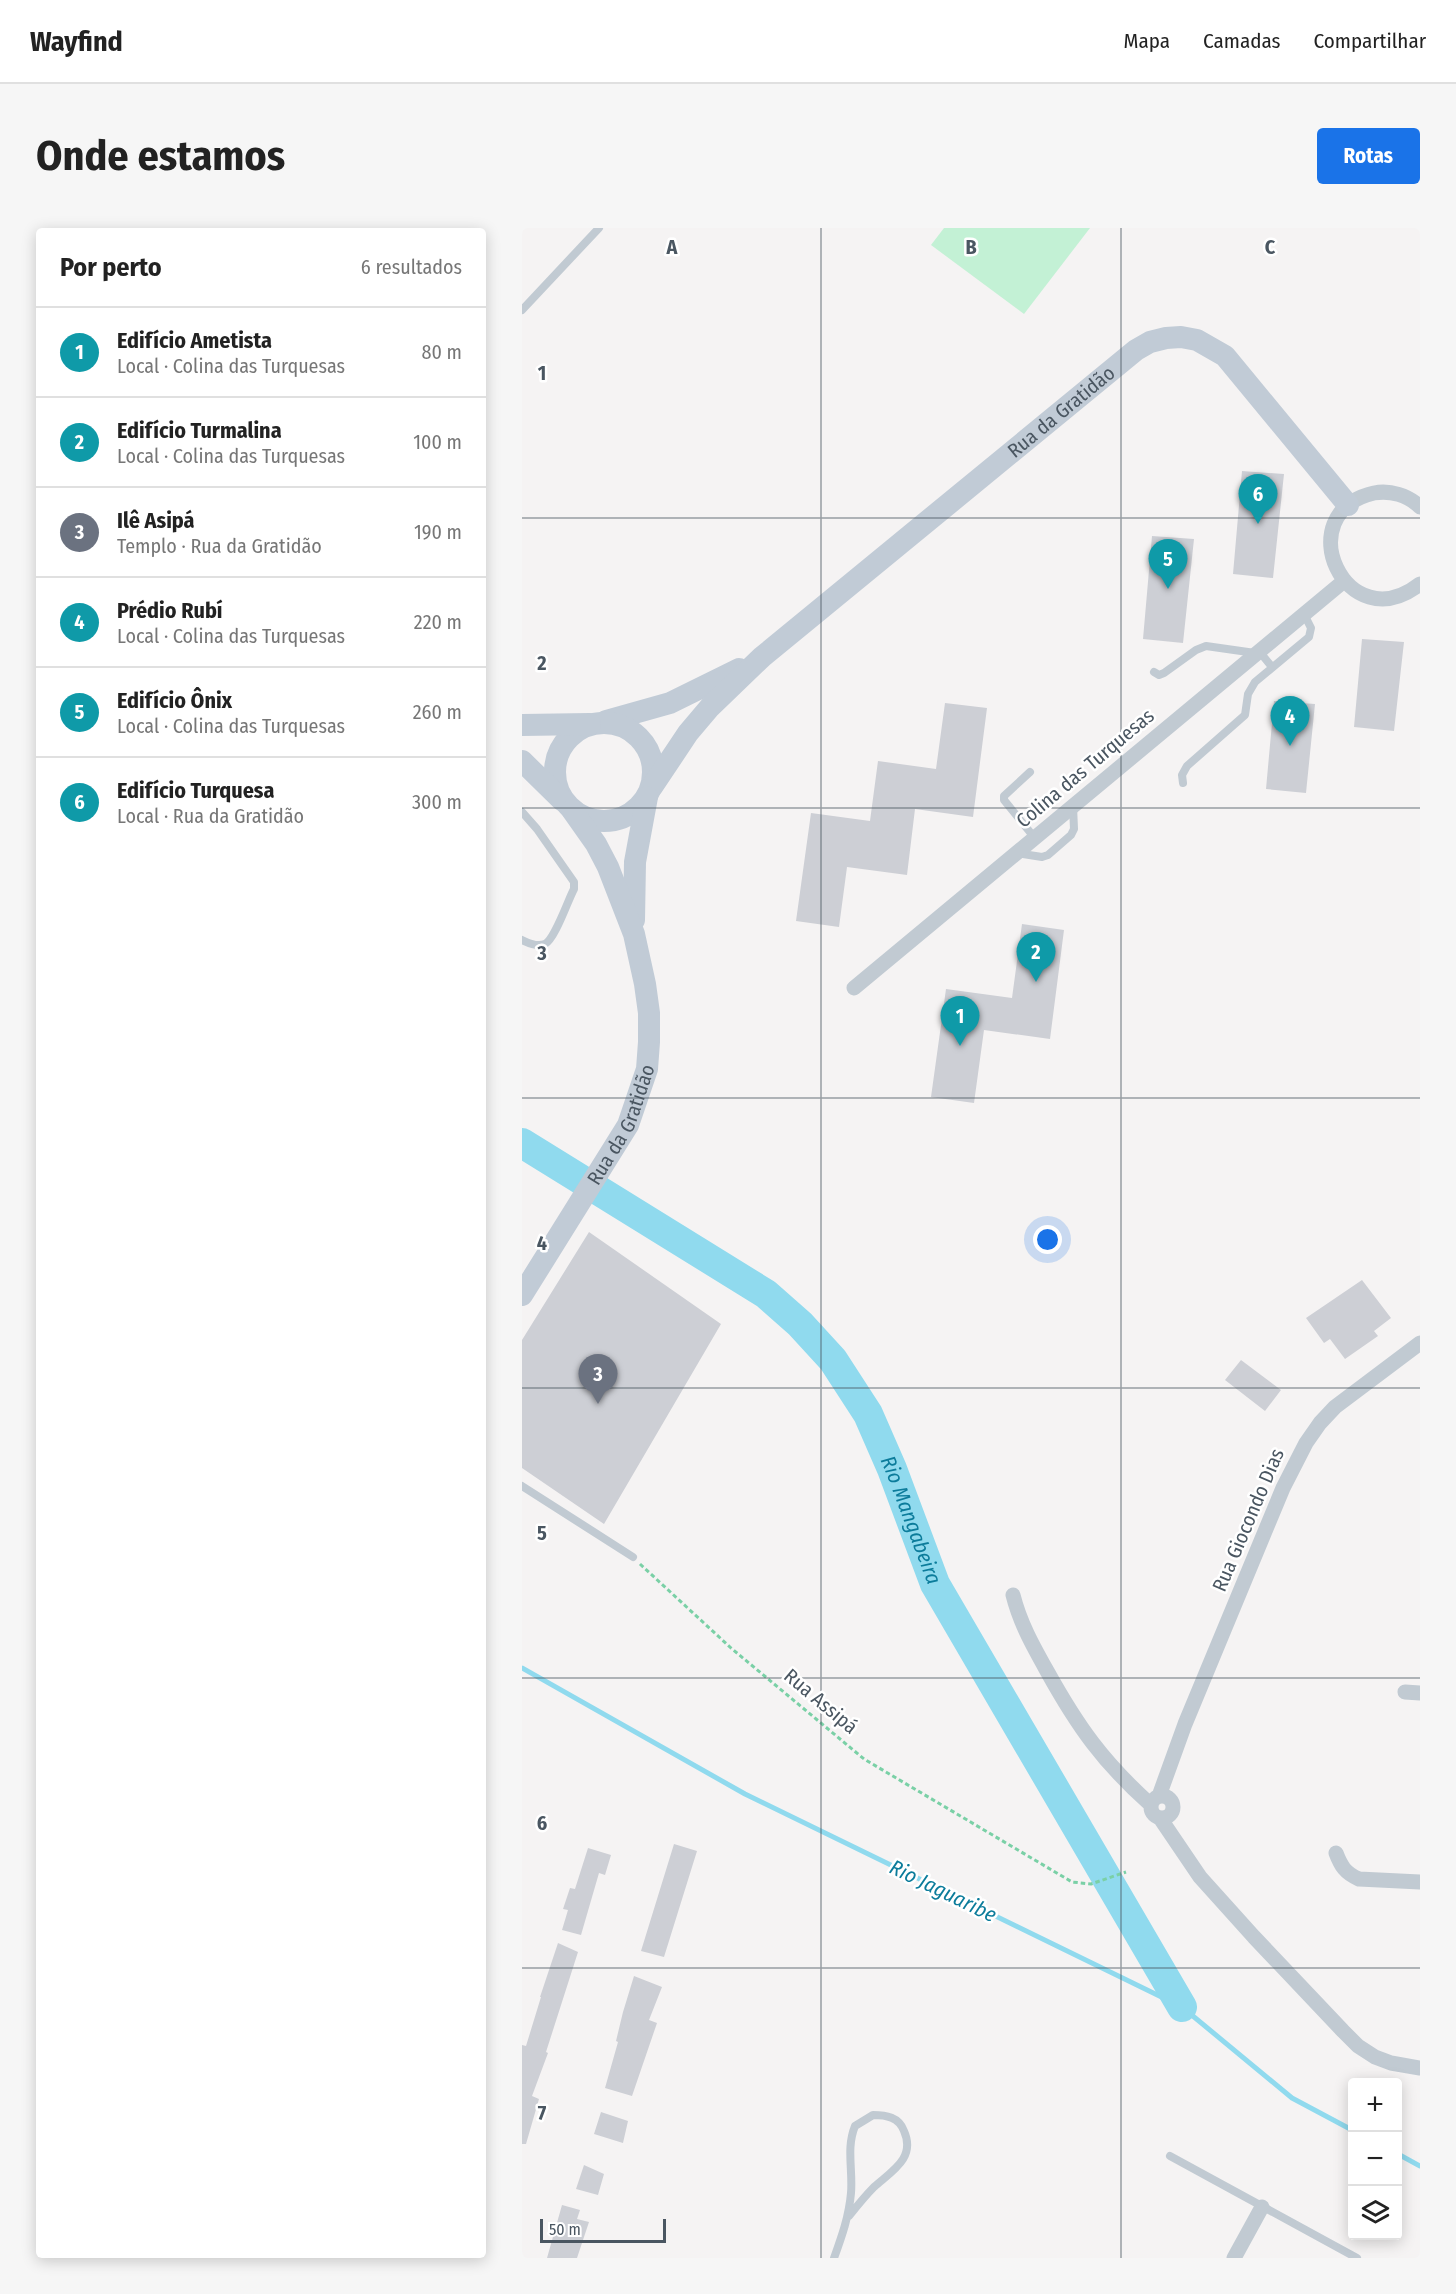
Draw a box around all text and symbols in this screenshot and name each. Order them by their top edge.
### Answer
text: Wayfind [30,25,123,58]
text: Mapa [1124,28,1170,54]
text: Camadas [1203,28,1281,54]
text: Compartilhar [1314,28,1426,54]
button: Rotas [1317,128,1420,184]
text: Onde estamos [36,131,285,181]
text: A [666,235,679,259]
text: B [965,235,977,259]
text: C [1265,235,1276,259]
text: Por perto [60,252,162,283]
text: 6 resultados [361,255,462,279]
text: Edifício Ametista [117,327,272,354]
text: 1 [75,340,84,364]
text: 80 m [422,340,462,364]
text: Local · Colina das Turquesas [117,354,345,378]
text: 1 [538,361,546,385]
street label: Rua da Gratidão [1003,361,1119,463]
text: Edifício Turmalina [117,417,282,444]
text: 2 [75,430,84,454]
text: 100 m [413,430,462,454]
text: Local · Colina das Turquesas [117,444,345,468]
pin: 6 [1238,474,1278,524]
text: Ilê Asipá [117,507,195,534]
text: 3 [75,520,84,544]
text: 190 m [414,520,462,544]
text: Templo · Rua da Gratidão [117,534,322,558]
pin: 5 [1148,540,1188,589]
text: Prédio Rubí [117,597,223,624]
text: 4 [74,610,85,634]
text: 220 m [414,610,462,634]
text: Local · Colina das Turquesas [117,624,345,648]
text: 2 [536,651,547,675]
text: Edifício Ônix [117,687,232,714]
pin: 4 [1270,696,1310,746]
text: 5 [75,700,84,724]
text: 260 m [413,700,462,724]
street label: Colina das Turquesas [1011,703,1159,833]
text: Local · Colina das Turquesas [117,714,345,738]
text: Edifício Turquesa [117,777,274,804]
text: 6 [74,790,85,814]
text: 300 m [412,790,462,814]
text: Local · Rua da Gratidão [117,804,304,828]
pin: 2 [1016,932,1056,982]
text: 3 [536,941,547,965]
pin: 1 [940,996,980,1046]
street label: Rua da Gratidão [582,1061,660,1189]
your location [1033,1225,1062,1254]
text: 4 [537,1231,547,1255]
pin: 3 [578,1354,618,1404]
street label: Rua Giocondo Dias [1207,1445,1289,1595]
water label: Rio Mangabeira [875,1452,947,1588]
text: 5 [537,1521,547,1545]
street label: Rua Assipá [779,1663,863,1739]
text: 6 [537,1811,547,1835]
water label: Rio Jaguaribe [885,1854,1001,1928]
map controls [1348,2078,1402,2240]
button: + [1348,2078,1402,2132]
text: 7 [538,2101,547,2125]
button: − [1348,2132,1402,2186]
button: layers [1348,2186,1402,2240]
scale bar [540,2216,666,2244]
text: 50 m [549,2220,581,2239]

